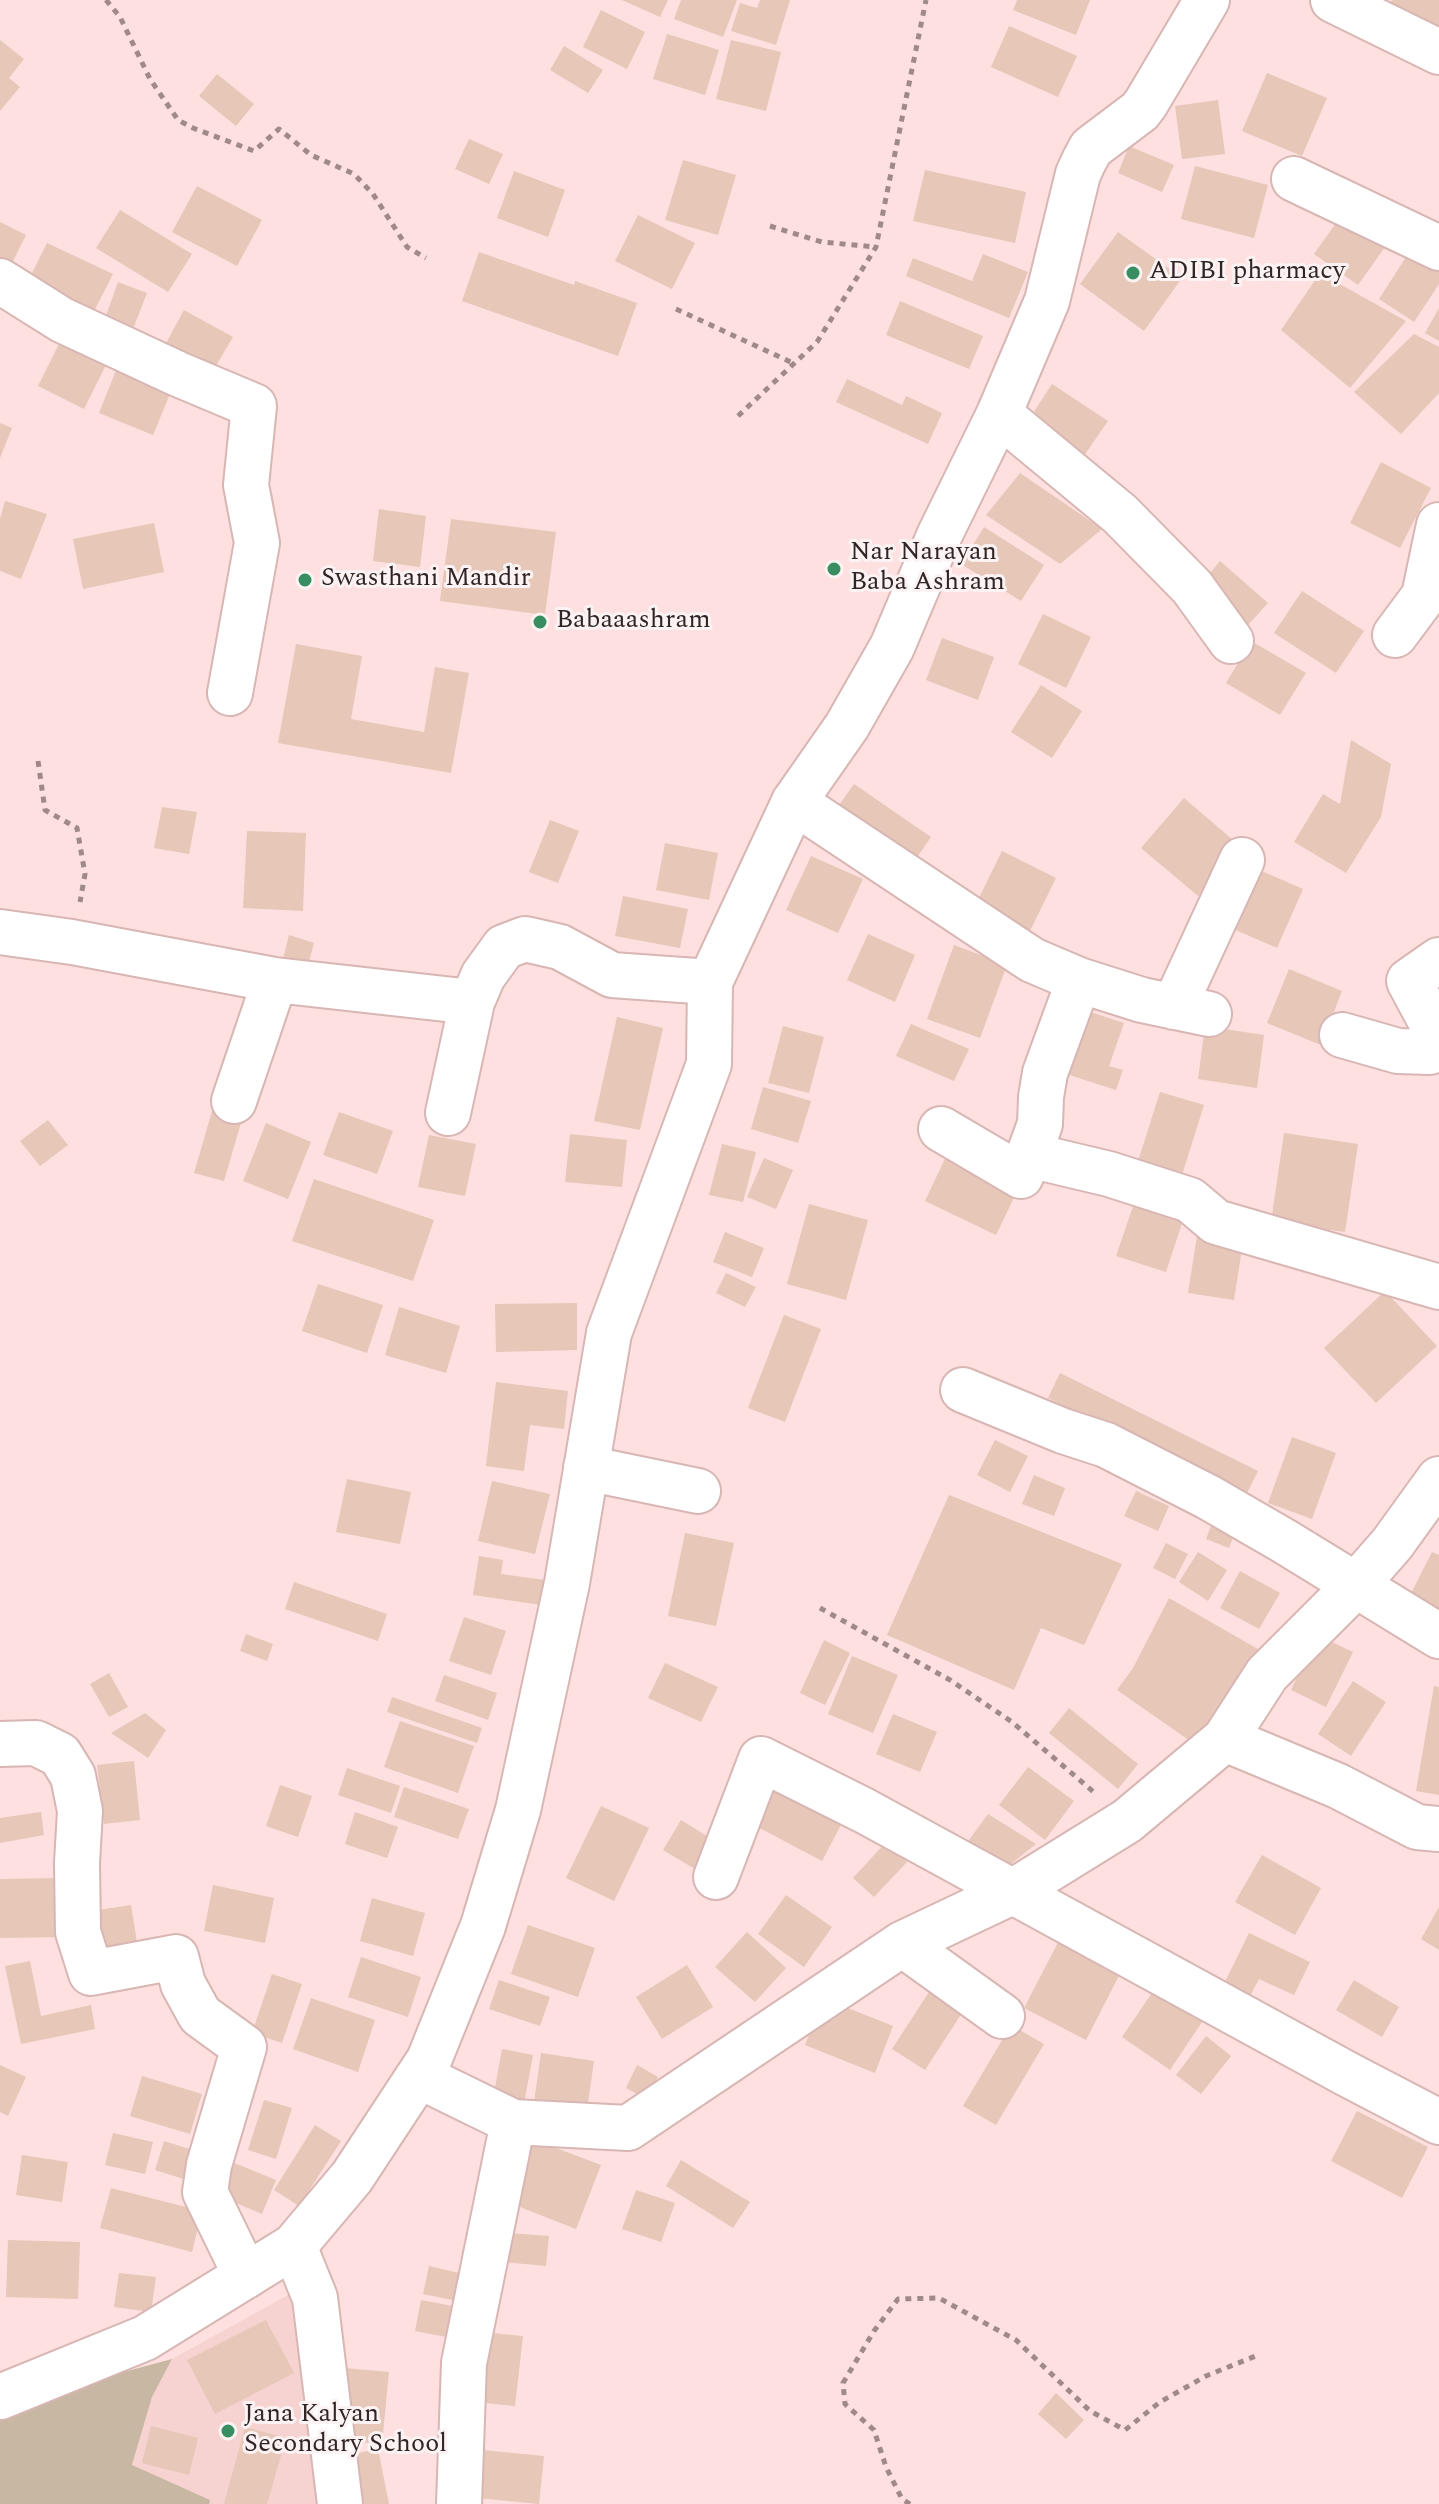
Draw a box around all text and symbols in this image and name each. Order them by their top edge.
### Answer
place label: ADIBI pharmacy [1149,257,1345,289]
marker: ADIBI pharmacy [1124,264,1142,282]
place label: Nar Narayan Baba Ashram [850,538,1005,600]
marker: Nar Narayan Baba Ashram [825,560,843,578]
place label: Swasthani Mandir [321,564,531,596]
marker: Swasthani Mandir [296,571,314,589]
place label: Babaaashram [556,606,711,638]
marker: Babaaashram [531,613,549,631]
place label: Jana Kalyan Secondary School [244,2400,447,2462]
marker: Jana Kalyan Secondary School [219,2422,237,2440]

